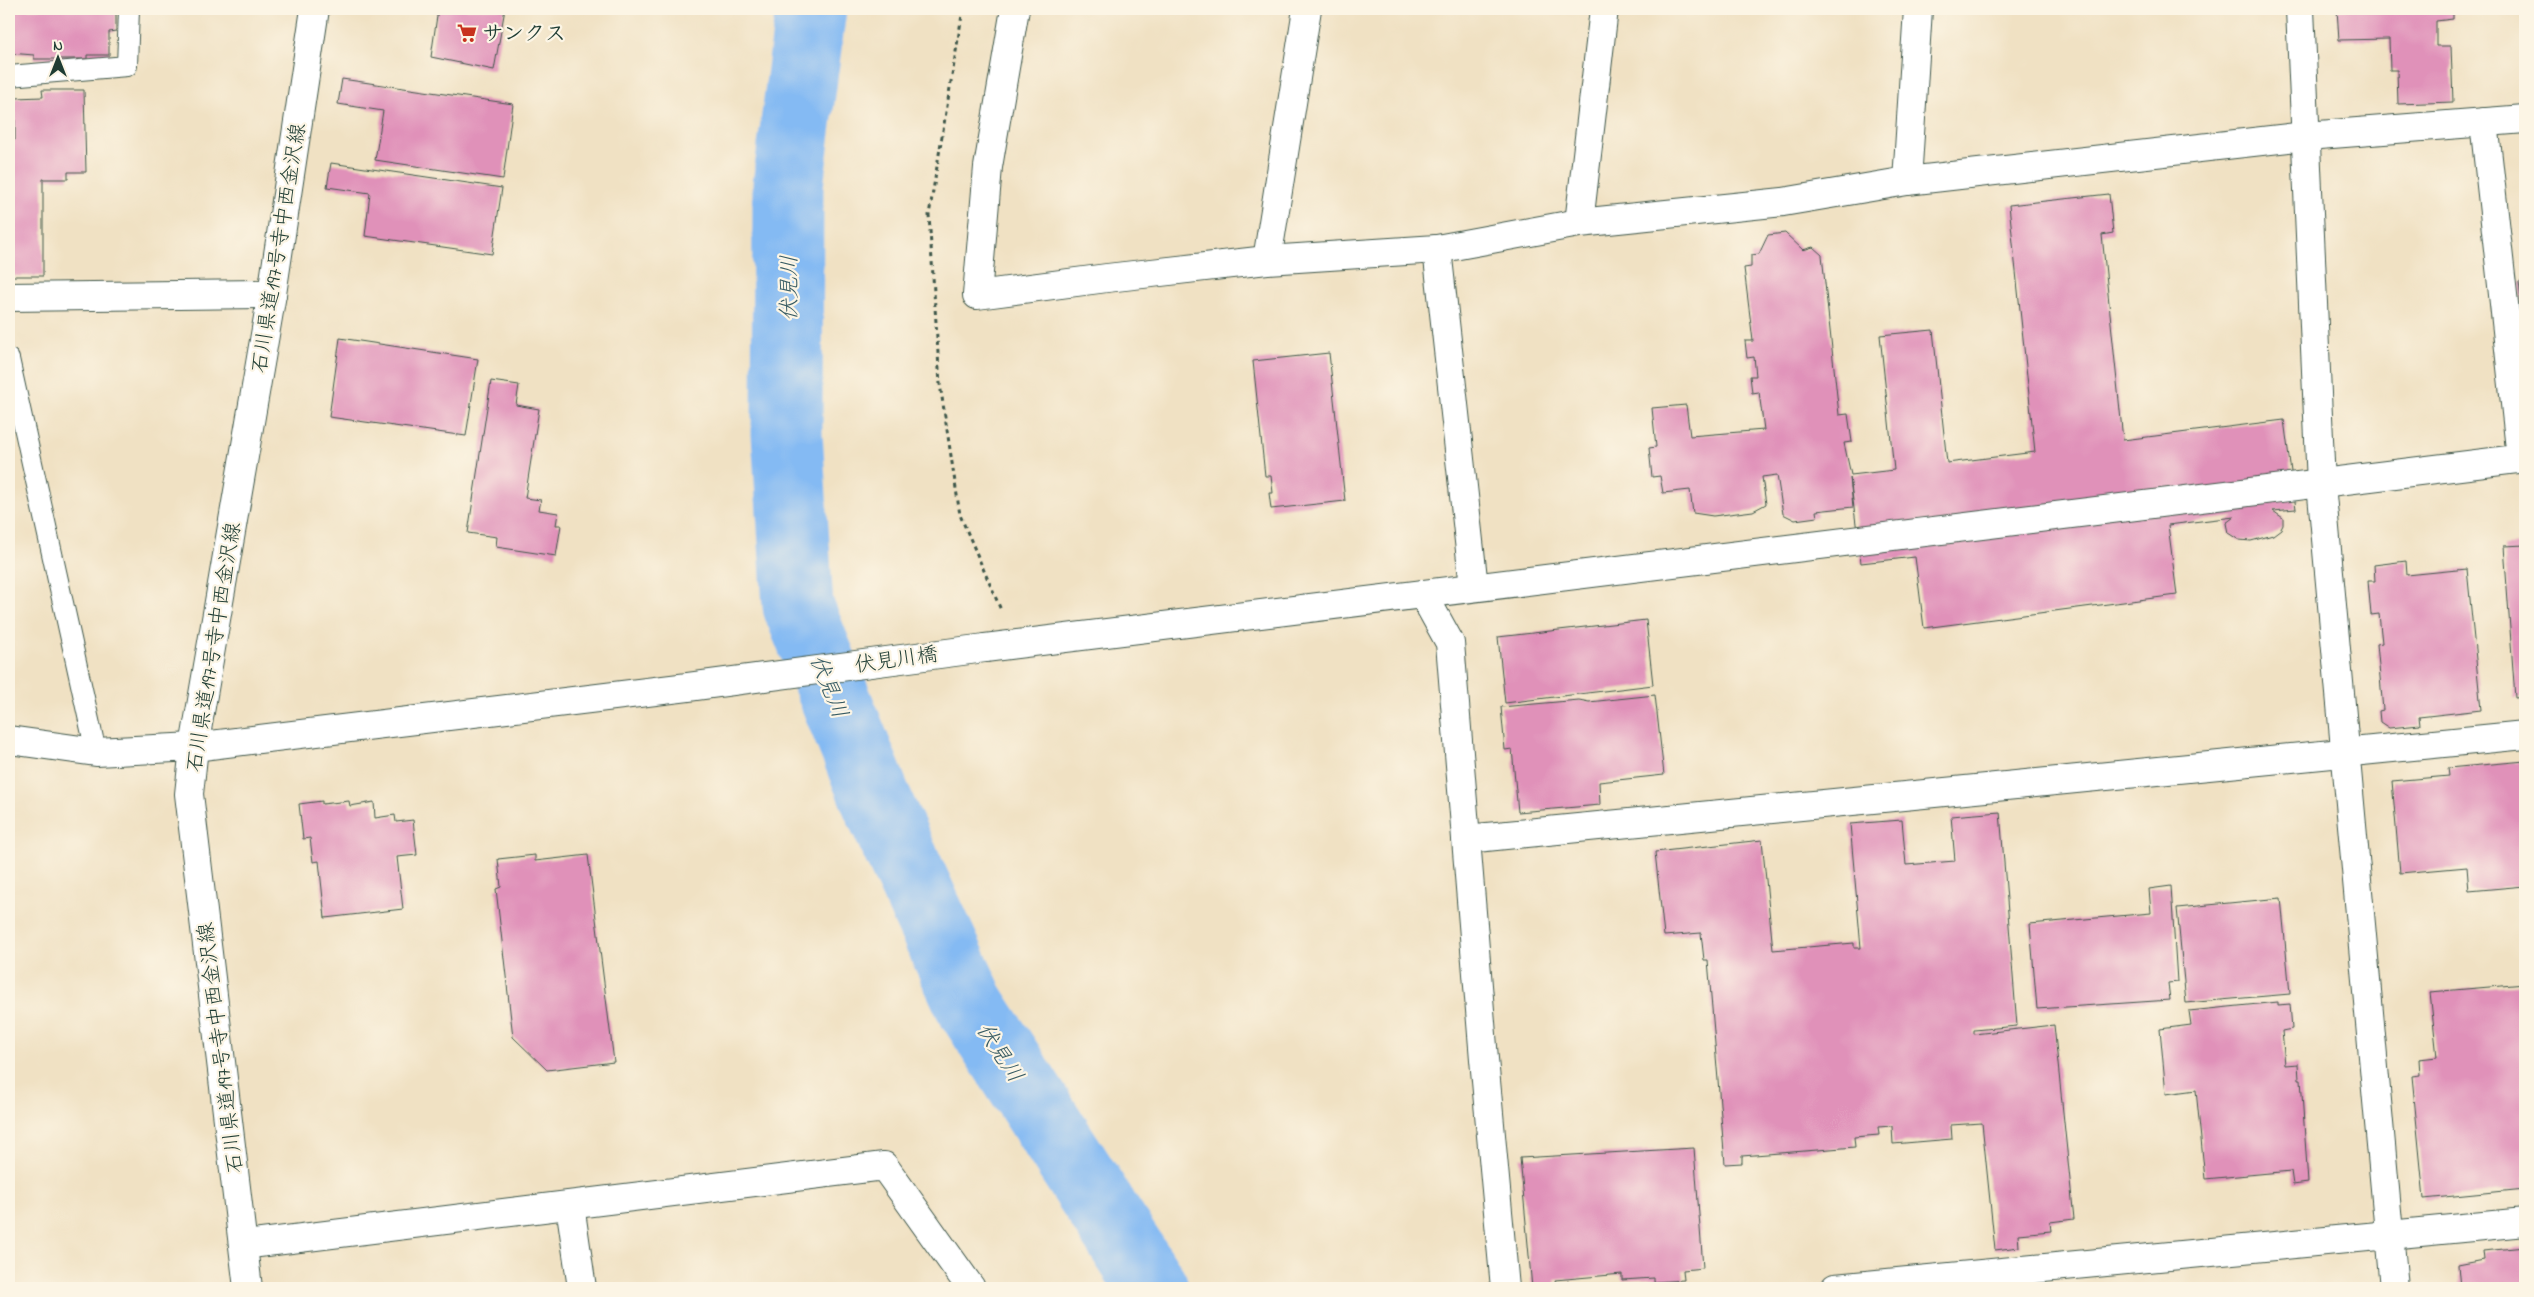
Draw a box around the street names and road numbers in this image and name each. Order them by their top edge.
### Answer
street label: 石川県道197号寺中西金沢線 [245,121,315,375]
street label: 石川県道197号寺中西金沢線 [180,520,250,774]
street label: 伏見川橋 [853,640,940,682]
street label: 石川県道197号寺中西金沢線 [192,921,252,1175]

